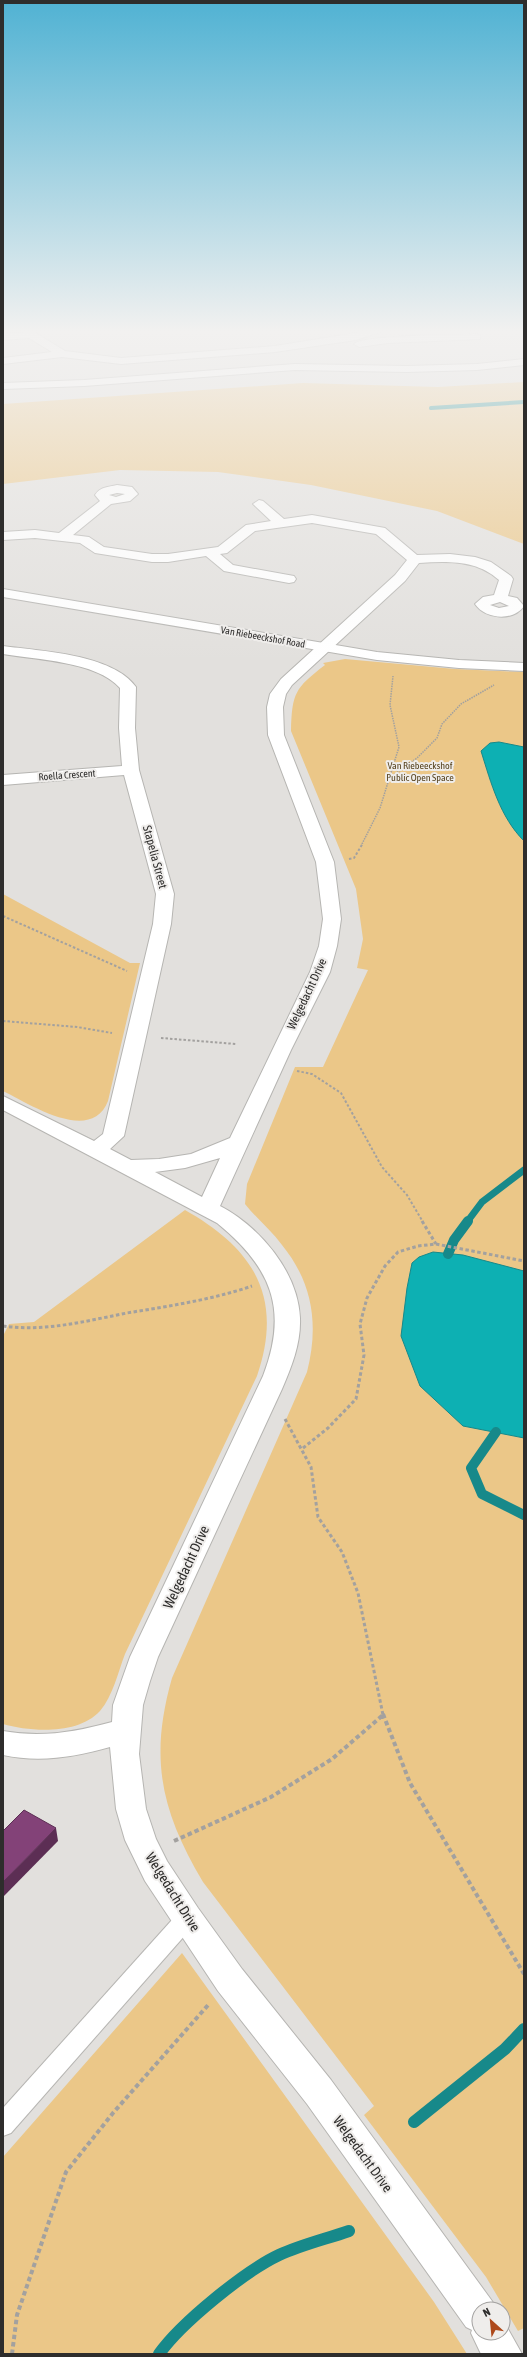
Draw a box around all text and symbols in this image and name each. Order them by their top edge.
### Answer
street label: Van Riebeeckshof Road [220,624,306,650]
park label: Van Riebeeckshof Public Open Space [386,760,454,783]
street label: Roella Crescent [38,768,96,782]
street label: Stapelia Street [140,824,170,891]
street label: Welgedacht Drive [284,956,330,1032]
street label: Welgedacht Drive [160,1523,212,1611]
street label: Welgedacht Drive [142,1850,204,1934]
street label: Welgedacht Drive [330,2113,396,2195]
north arrow [471,2301,511,2341]
text: N [481,2305,492,2319]

